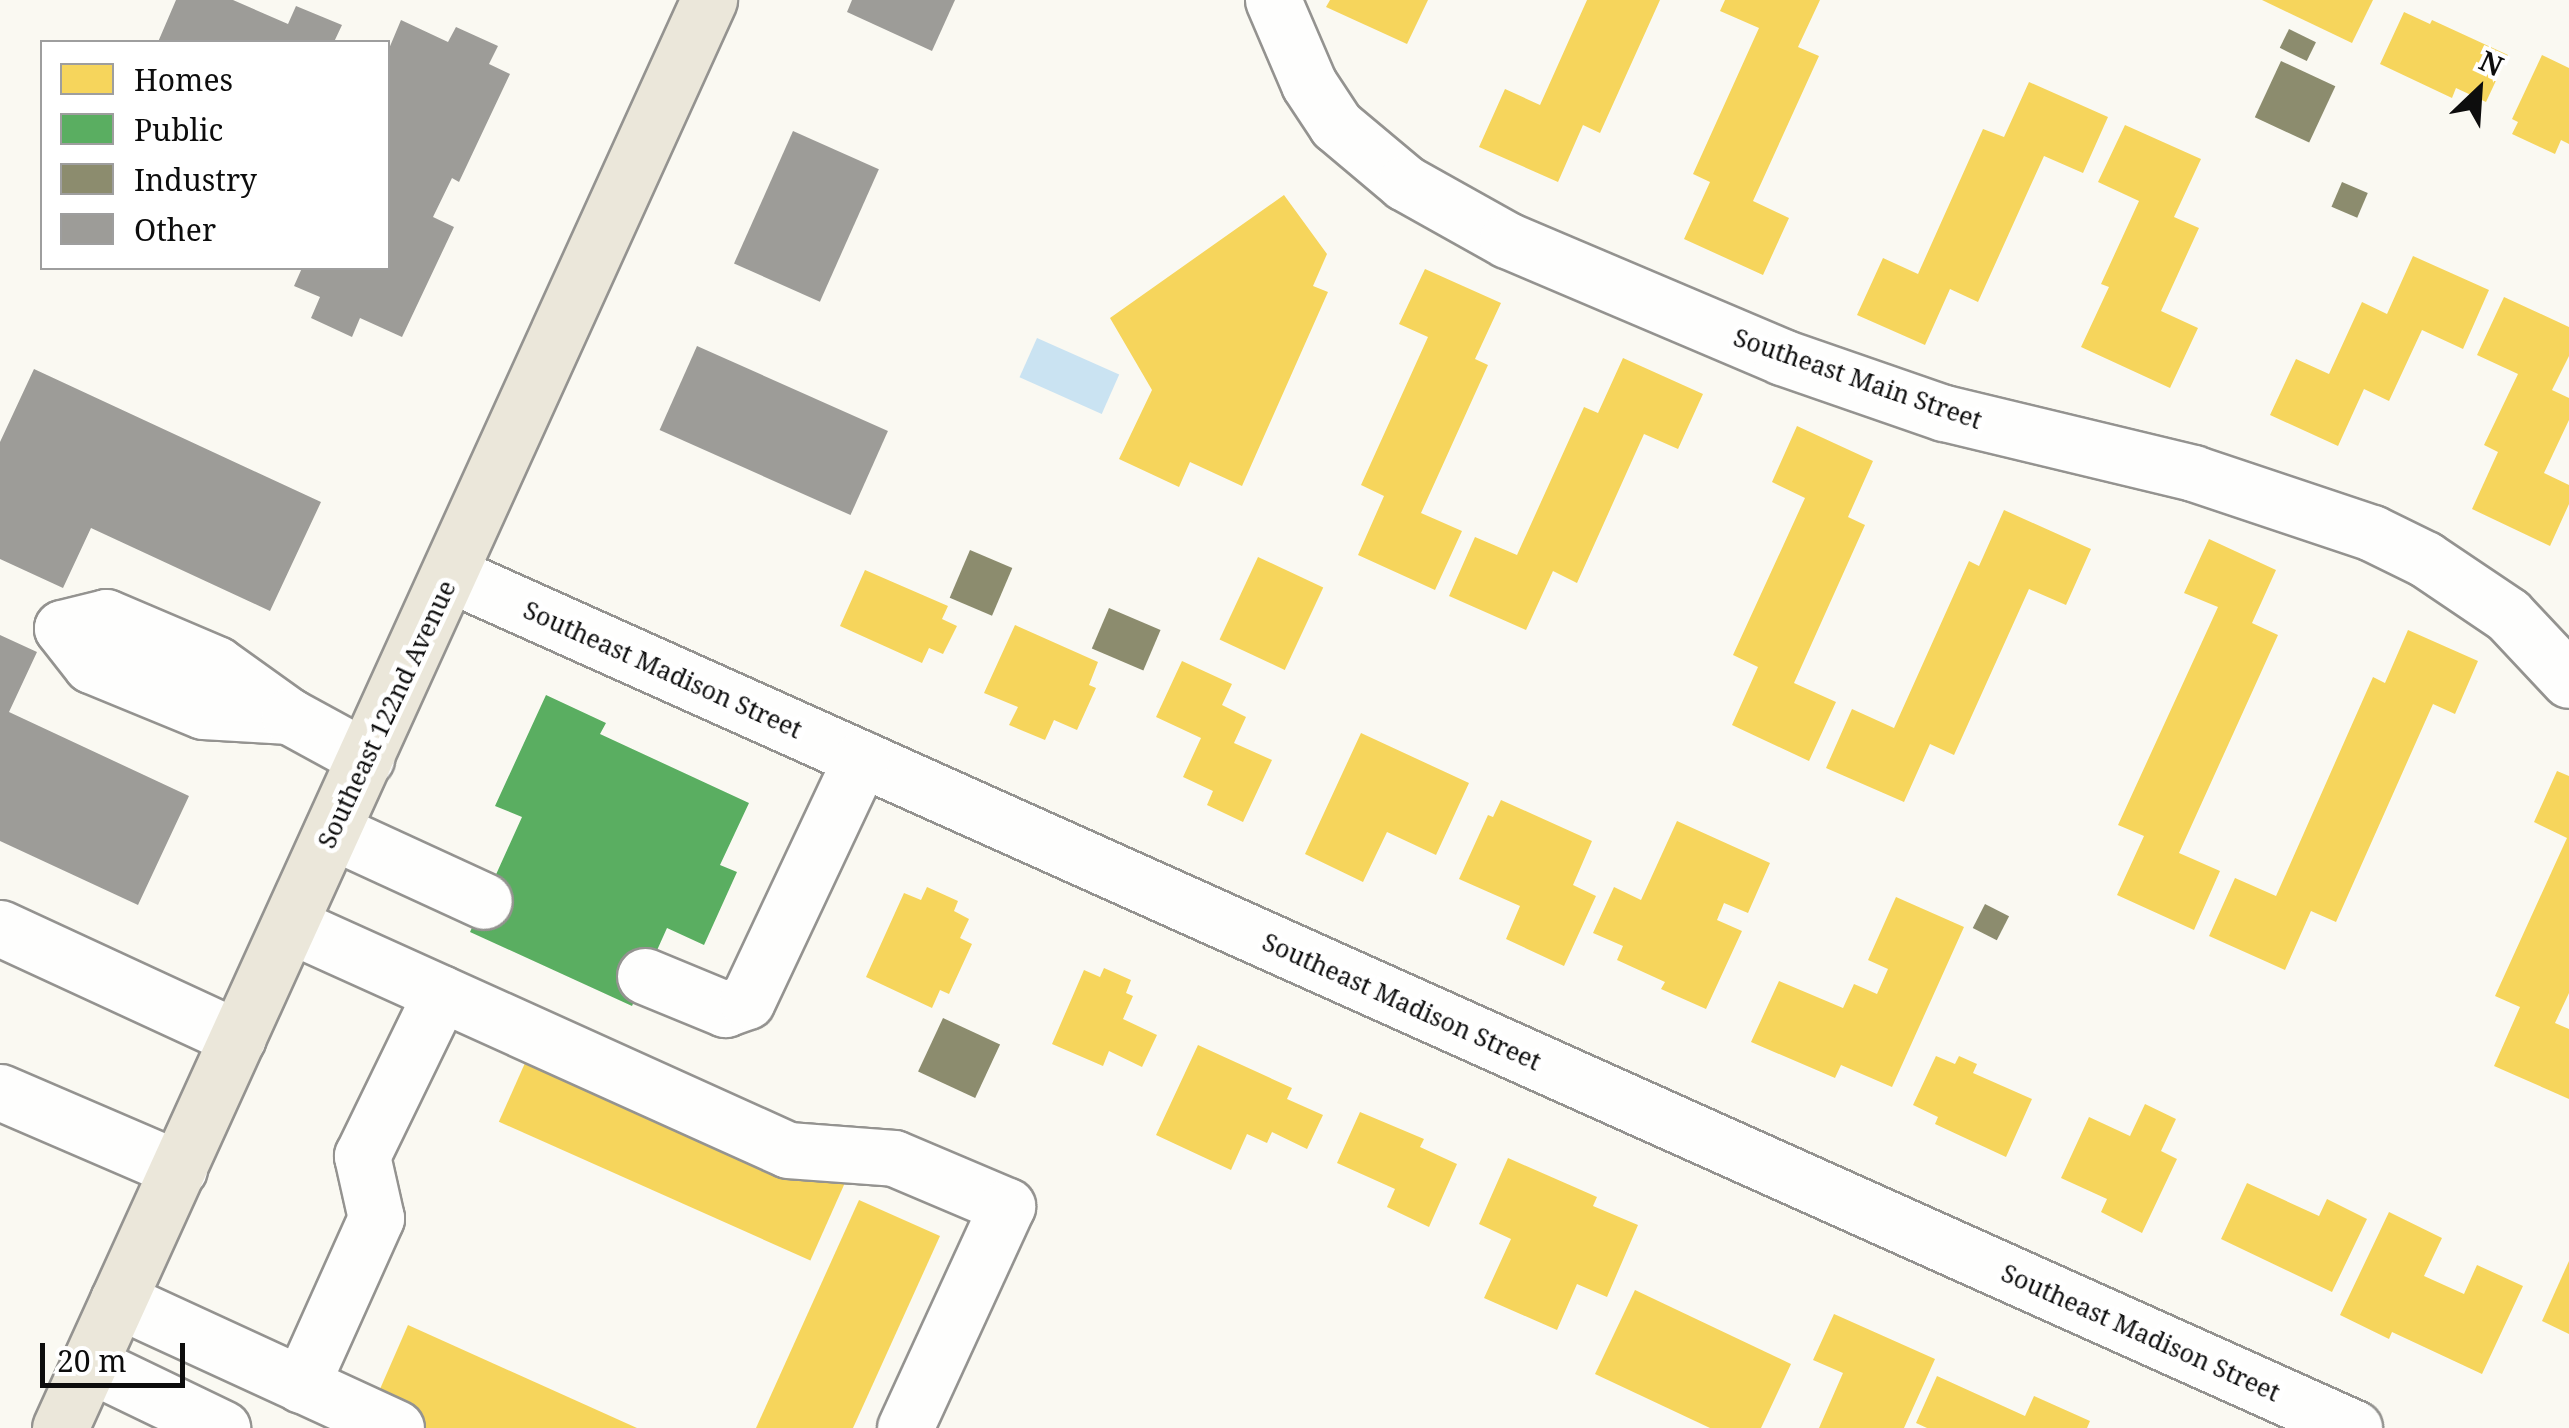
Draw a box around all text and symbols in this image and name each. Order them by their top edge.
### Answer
legend [40,40,390,270]
north arrow [2429,40,2529,140]
text: N [2474,41,2510,85]
text: Homes [134,59,233,100]
text: Public [134,109,223,150]
text: Industry [134,159,257,200]
text: Other [134,209,216,250]
street label: Southeast Main Street [1730,321,1986,435]
street label: Southeast 122nd Avenue [311,575,461,853]
street label: Southeast Madison Street [519,594,807,744]
street label: Southeast Madison Street [1258,926,1546,1076]
street label: Southeast Madison Street [1997,1257,2285,1407]
scale bar [45,1323,190,1385]
text: 20 m [57,1340,127,1381]

